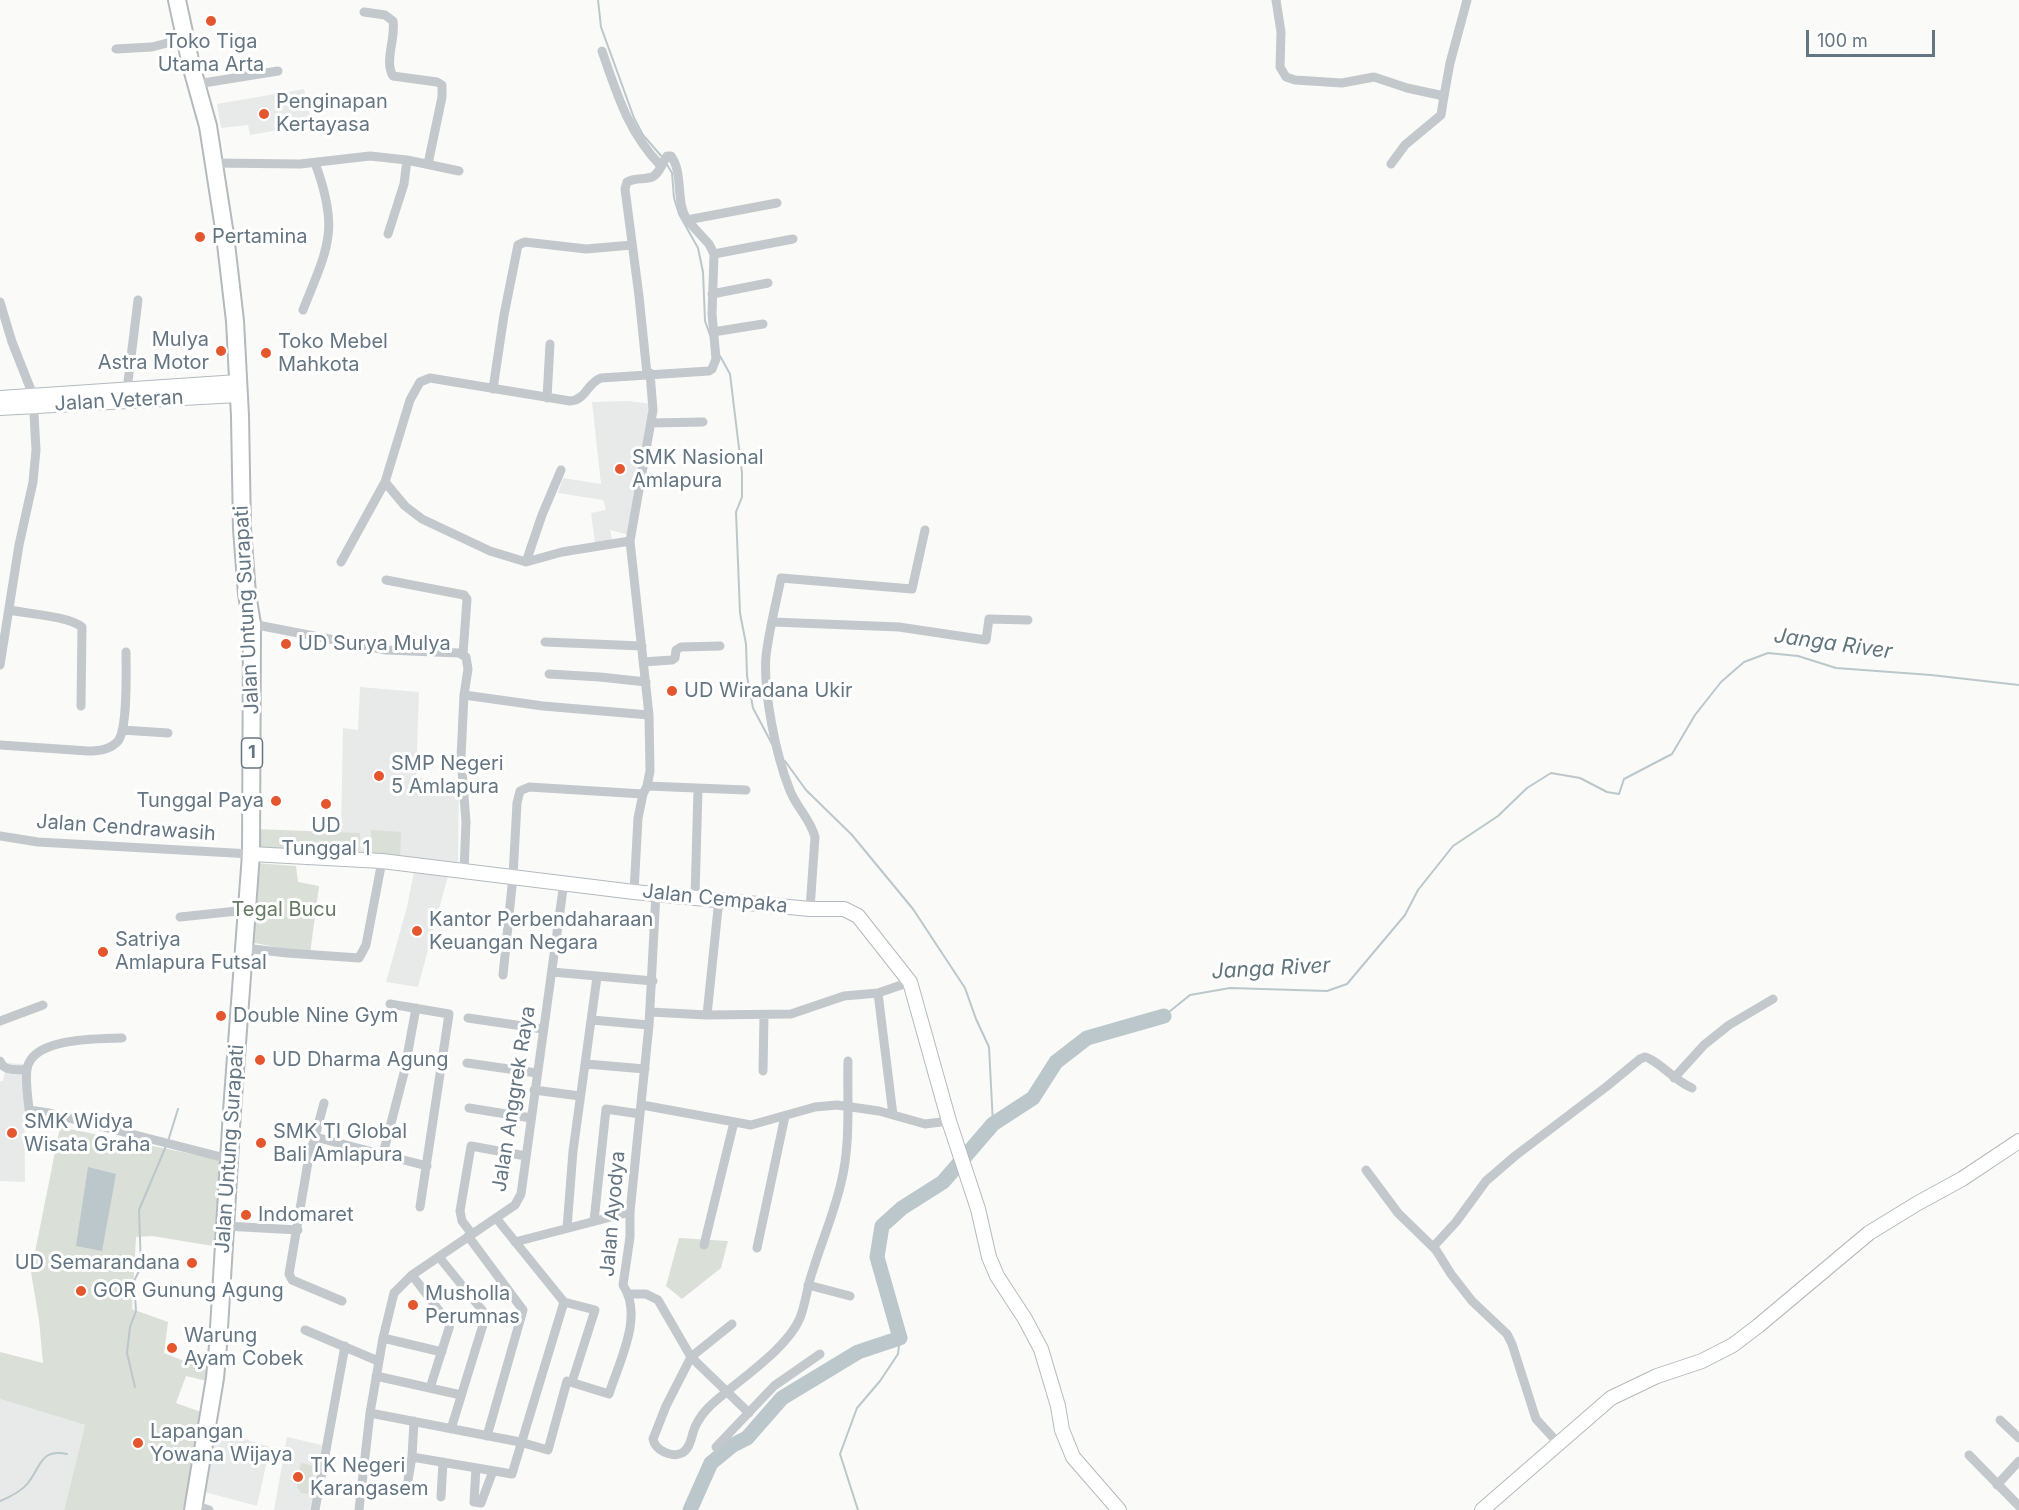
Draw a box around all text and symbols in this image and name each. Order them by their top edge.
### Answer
marker: Toko Tiga Utama Arta [204,14,218,28]
scale bar [1809,18,1938,56]
place label: Toko Tiga Utama Arta [158,30,264,77]
text: 100 m [1817,30,1868,51]
place label: Penginapan Kertayasa [276,90,388,137]
marker: Penginapan Kertayasa [257,107,271,121]
place label: Pertamina [212,225,307,249]
marker: Pertamina [193,230,207,244]
place label: Mulya Astra Motor [98,328,209,375]
place label: Toko Mebel Mahkota [278,330,388,377]
marker: Mulya Astra Motor [214,344,228,358]
marker: Toko Mebel Mahkota [259,346,273,360]
street label: Jalan Veteran [54,386,184,416]
place label: SMK Nasional Amlapura [632,446,764,493]
marker: SMK Nasional Amlapura [613,462,627,476]
street label: Jalan Untung Surapati [230,505,264,715]
water label: Janga River [1772,623,1894,665]
place label: UD Surya Mulya [298,632,451,656]
marker: UD Surya Mulya [279,637,293,651]
place label: UD Wiradana Ukir [684,679,853,703]
marker: UD Wiradana Ukir [665,684,679,698]
road number: 1 [242,738,262,768]
place label: SMP Negeri 5 Amlapura [391,752,504,799]
marker: SMP Negeri 5 Amlapura [372,769,386,783]
place label: Tunggal Paya [137,789,264,813]
marker: Tunggal Paya [269,794,283,808]
marker: UD Tunggal 1 [319,797,333,811]
street label: Jalan Cendrawasih [35,810,217,846]
place label: UD Tunggal 1 [281,814,371,861]
street label: Jalan Cempaka [641,879,789,919]
park label: Tegal Bucu [231,898,337,922]
place label: Kantor Perbendaharaan Keuangan Negara [429,908,653,955]
marker: Kantor Perbendaharaan Keuangan Negara [410,924,424,938]
place label: Satriya Amlapura Futsal [115,928,267,975]
marker: Satriya Amlapura Futsal [96,945,110,959]
water label: Janga River [1211,953,1331,985]
place label: Double Nine Gym [233,1004,398,1028]
street label: Jalan Anggrek Raya [487,1004,541,1194]
marker: Double Nine Gym [214,1009,228,1023]
street label: Jalan Untung Surapati [211,1044,249,1254]
place label: UD Dharma Agung [272,1048,449,1072]
marker: UD Dharma Agung [253,1053,267,1067]
place label: SMK Widya Wisata Graha [24,1110,151,1157]
place label: SMK TI Global Bali Amlapura [273,1120,407,1167]
marker: SMK Widya Wisata Graha [5,1126,19,1140]
marker: SMK TI Global Bali Amlapura [254,1136,268,1150]
street label: Jalan Ayodya [596,1150,630,1278]
place label: Indomaret [258,1203,354,1227]
marker: Indomaret [239,1208,253,1222]
place label: UD Semarandana [15,1251,180,1275]
marker: UD Semarandana [185,1256,199,1270]
place label: GOR Gunung Agung [93,1279,284,1303]
place label: Musholla Perumnas [425,1282,520,1329]
marker: GOR Gunung Agung [74,1284,88,1298]
marker: Musholla Perumnas [406,1298,420,1312]
place label: Warung Ayam Cobek [184,1324,303,1371]
marker: Warung Ayam Cobek [165,1341,179,1355]
place label: Lapangan Yowana Wijaya [150,1420,293,1467]
marker: Lapangan Yowana Wijaya [131,1436,145,1450]
place label: TK Negeri Karangasem [310,1454,428,1501]
marker: TK Negeri Karangasem [291,1470,305,1484]

